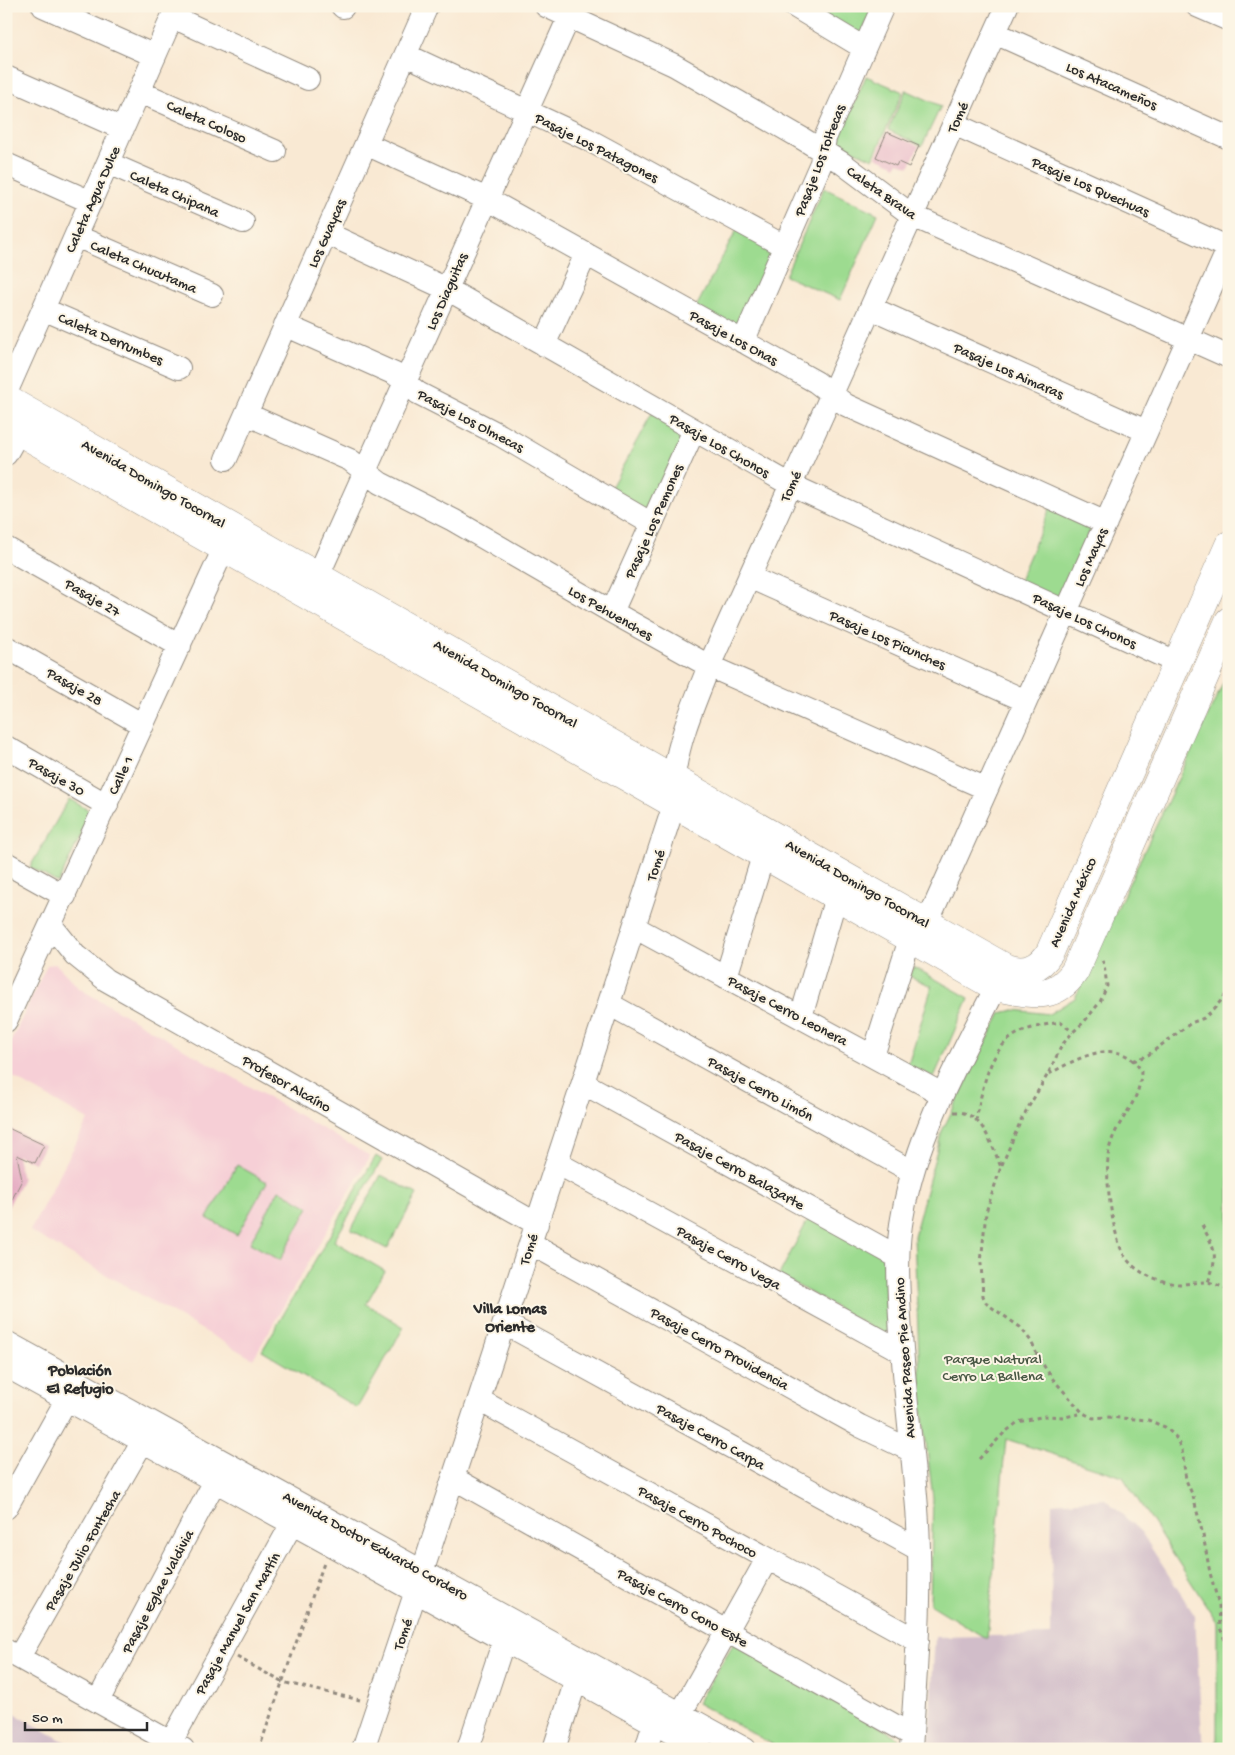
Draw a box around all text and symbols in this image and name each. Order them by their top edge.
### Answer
street label: Los Atacameños [1063,59,1160,115]
street label: Caleta Coloso [163,97,249,149]
street label: Tomé [944,99,974,137]
street label: Pasaje Los Toltecas [791,102,851,220]
street label: Pasaje Los Patagones [530,109,661,188]
street label: Caleta Agua Dulce [62,143,125,256]
street label: Pasaje Los Quechuas [1027,153,1152,222]
street label: Caleta Brava [842,163,920,225]
street label: Caleta Chipana [127,167,222,223]
street label: Los Guaycas [305,196,351,271]
street label: Caleta Chucutama [87,237,200,299]
street label: Los Diaguitas [423,250,473,333]
street label: Pasaje Los Onas [685,307,781,371]
street label: Caleta Derrumbes [55,310,166,370]
street label: Pasaje Los Aimaras [949,339,1066,404]
street label: Pasaje Los Olmecas [413,386,527,458]
street label: Pasaje Los Chonos [665,410,773,483]
street label: Avenida Domingo Tocornal [78,436,228,533]
street label: Pasaje Los Pemones [621,461,688,583]
street label: Tomé [777,468,807,506]
street label: Los Mayas [1071,525,1113,590]
street label: Pasaje 27 [60,575,124,622]
street label: Los Pehuenches [564,582,656,645]
street label: Pasaje Los Chonos [1028,589,1140,654]
street label: Pasaje Los Picunches [825,607,949,675]
street label: Avenida Domingo Tocornal [430,636,580,733]
street label: Pasaje 28 [42,664,105,711]
street label: Pasaje 30 [24,754,88,801]
street label: Calle 1 [105,754,139,798]
street label: Avenida Domingo Tocornal [782,836,932,933]
street label: Tomé [643,847,670,885]
street label: Avenida México [1046,855,1102,951]
street label: Pasaje Cerro Leonera [723,972,851,1051]
street label: Profesor Alcaíno [237,1052,334,1118]
street label: Pasaje Cerro Limón [703,1053,816,1126]
street label: Pasaje Cerro Balazarte [670,1128,807,1215]
street label: Pasaje Cerro Vega [672,1222,784,1295]
street label: Tomé [516,1231,543,1269]
street label: Avenida Paseo Pie Andino [891,1277,921,1439]
district label: Villa Lomas Oriente [473,1301,547,1338]
street label: Pasaje Cerro Providencia [646,1304,792,1396]
park label: Parque Natural Cerro La Ballena [942,1351,1044,1386]
district label: Población El Refugio [46,1363,114,1400]
street label: Pasaje Cerro Carpa [652,1400,768,1475]
street label: Pasaje Cerro Pochoco [633,1482,760,1563]
street label: Pasaje Julio Fontecha [41,1487,126,1616]
street label: Avenida Doctor Eduardo Cordero [279,1488,471,1605]
street label: Pasaje Eglae Valdivia [118,1527,199,1658]
street label: Pasaje Manuel San Martín [192,1550,285,1699]
street label: Pasaje Cerro Cono Este [612,1565,751,1652]
street label: Tomé [390,1616,418,1654]
scale bar [25,1700,148,1732]
text: 50 m [32,1710,63,1728]

